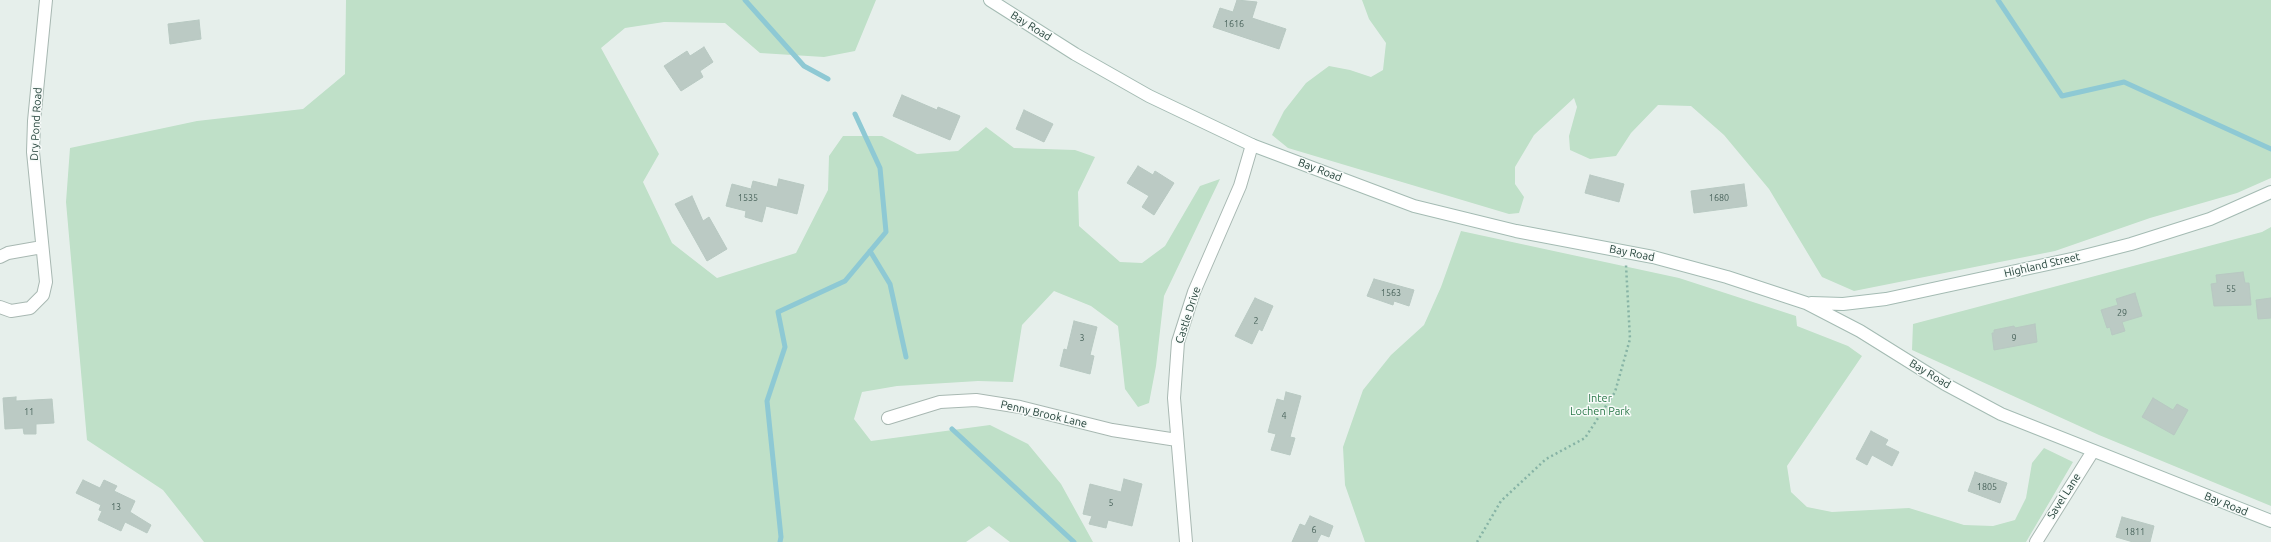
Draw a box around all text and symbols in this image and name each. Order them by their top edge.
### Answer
street label: Bay Road [1008,8,1054,44]
house number: 1616 [1224,19,1244,29]
street label: Dry Pond Road [27,87,45,161]
street label: Bay Road [1296,156,1344,184]
house number: 1535 [738,193,758,203]
house number: 1680 [1709,193,1729,203]
street label: Bay Road [1608,242,1656,264]
street label: Highland Street [2003,250,2081,280]
house number: 55 [2226,284,2236,294]
street label: Castle Drive [1173,285,1203,345]
house number: 1563 [1381,288,1401,298]
house number: 29 [2117,308,2127,318]
house number: 2 [1253,316,1259,326]
house number: 3 [1079,333,1085,343]
house number: 9 [2011,333,2017,343]
street label: Bay Road [1907,357,1953,391]
park label: Inter Lochen Park [1570,391,1630,417]
street label: Penny Brook Lane [999,398,1089,430]
house number: 11 [24,407,34,417]
house number: 4 [1281,411,1287,421]
street label: Savel Lane [2044,471,2084,521]
house number: 1805 [1977,482,1997,492]
street label: Bay Road [2202,489,2250,519]
house number: 5 [1108,498,1114,508]
house number: 13 [111,502,121,512]
house number: 6 [1311,525,1317,535]
house number: 1811 [2125,527,2145,537]

